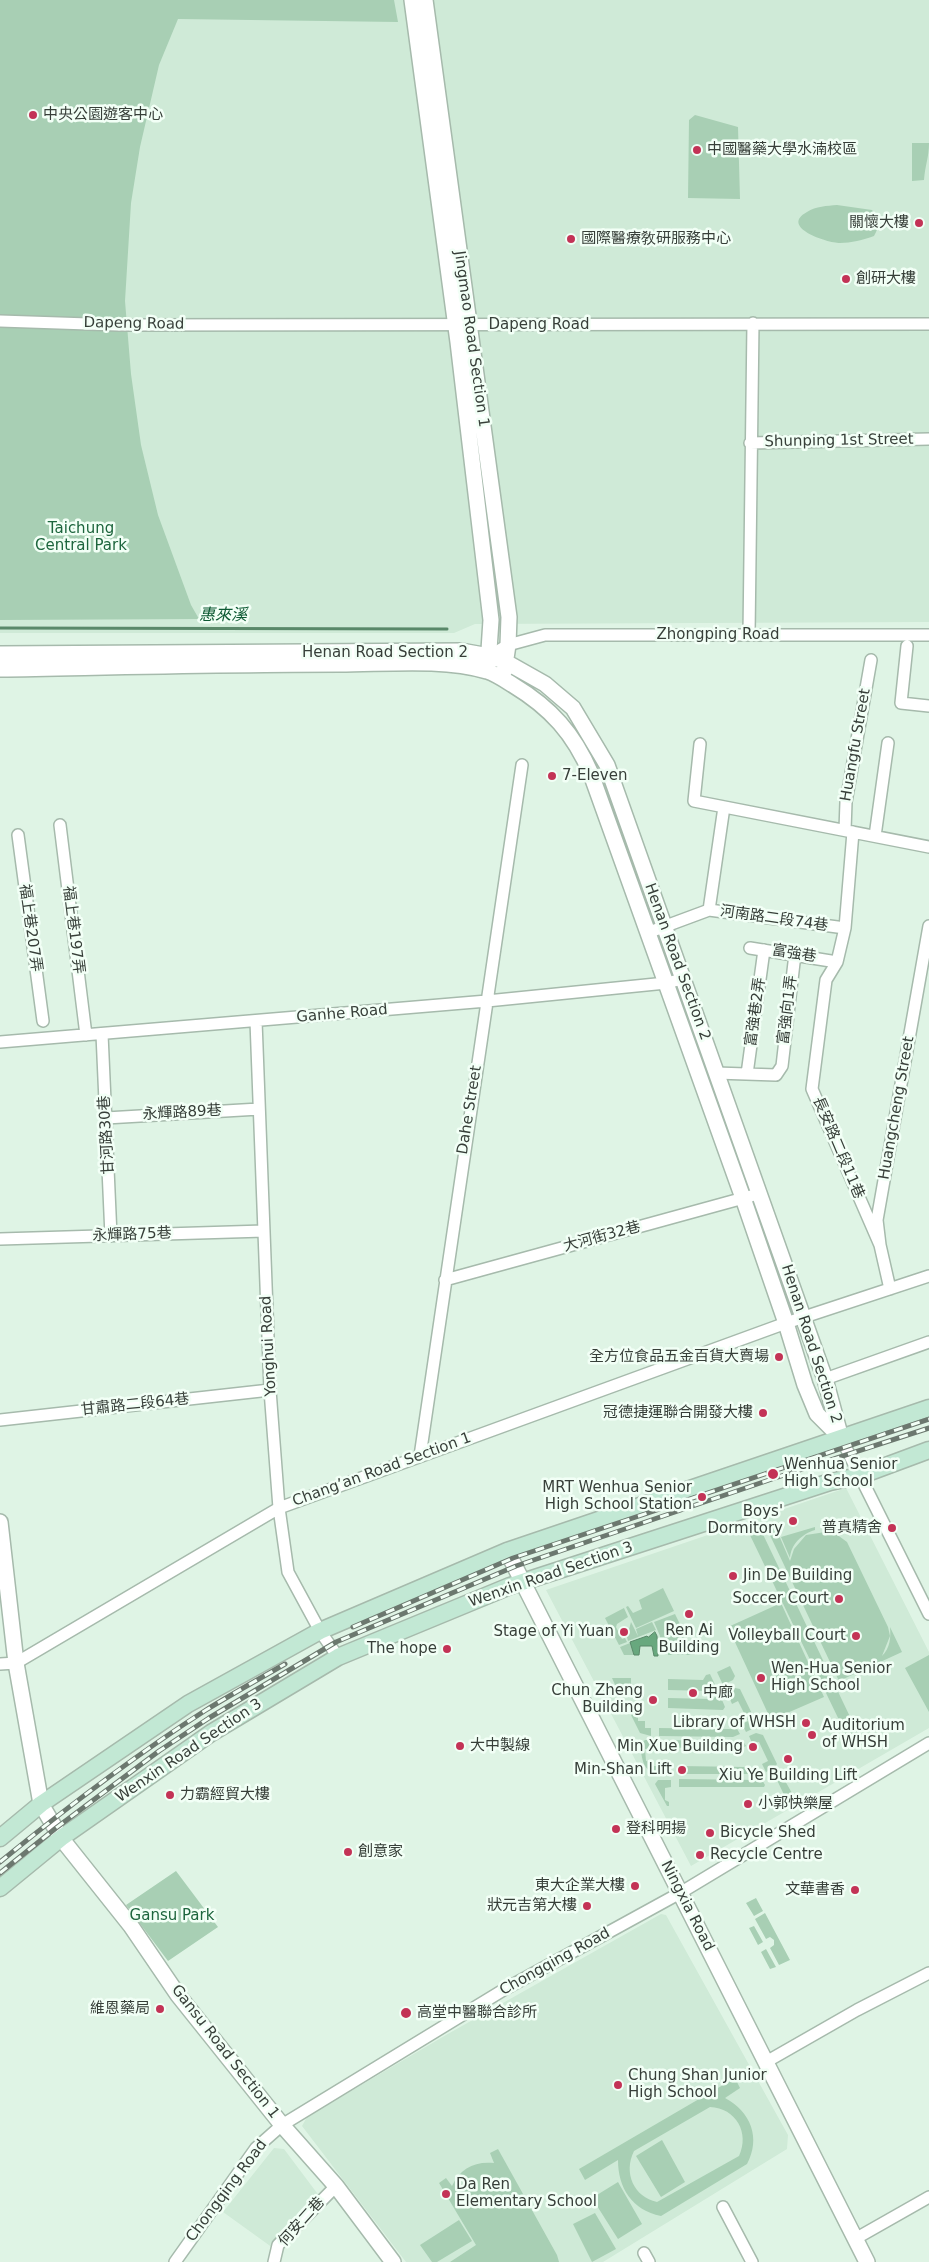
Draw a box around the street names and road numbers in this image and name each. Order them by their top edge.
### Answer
street label: Jingmao Road Section 1 [450,250,492,428]
street label: Dapeng Road [83,314,185,334]
street label: Dapeng Road [489,316,589,334]
street label: Shunping 1st Street [764,431,914,451]
street label: Zhongping Road [656,626,780,644]
street label: Henan Road Section 2 [302,644,468,662]
street label: Huangfu Street [837,687,875,803]
street label: Henan Road Section 2 [640,881,714,1043]
street label: 福上巷207弄 [15,883,45,973]
street label: 福上巷197弄 [59,885,87,975]
street label: 河南路二段74巷 [719,902,829,936]
street label: 富強巷 [770,942,818,966]
street label: 富強向1弄 [775,974,801,1046]
street label: 富強巷2弄 [742,976,770,1048]
street label: Ganhe Road [296,1001,388,1027]
street label: Huangcheng Street [876,1035,918,1181]
street label: Dahe Street [454,1064,486,1156]
street label: 長安路二段11巷 [808,1094,868,1202]
street label: 甘河路30巷 [96,1095,118,1175]
street label: 永輝路89巷 [142,1102,222,1124]
street label: 大河街32巷 [561,1218,643,1256]
street label: 永輝路75巷 [92,1225,172,1245]
street label: Henan Road Section 2 [777,1262,845,1426]
street label: Yonghui Road [257,1295,281,1397]
street label: 甘肅路二段64巷 [80,1390,190,1420]
street label: Chang’an Road Section 1 [290,1429,474,1511]
street label: Wenxin Road Section 3 [467,1538,635,1612]
street label: Wenxin Road Section 3 [112,1695,266,1807]
street label: Ningxia Road [656,1858,718,1954]
street label: Chongqing Road [497,1924,613,2000]
street label: Gansu Road Section 1 [167,1982,283,2122]
street label: Chongqing Road [183,2136,271,2246]
street label: 何安二巷 [275,2194,329,2250]

